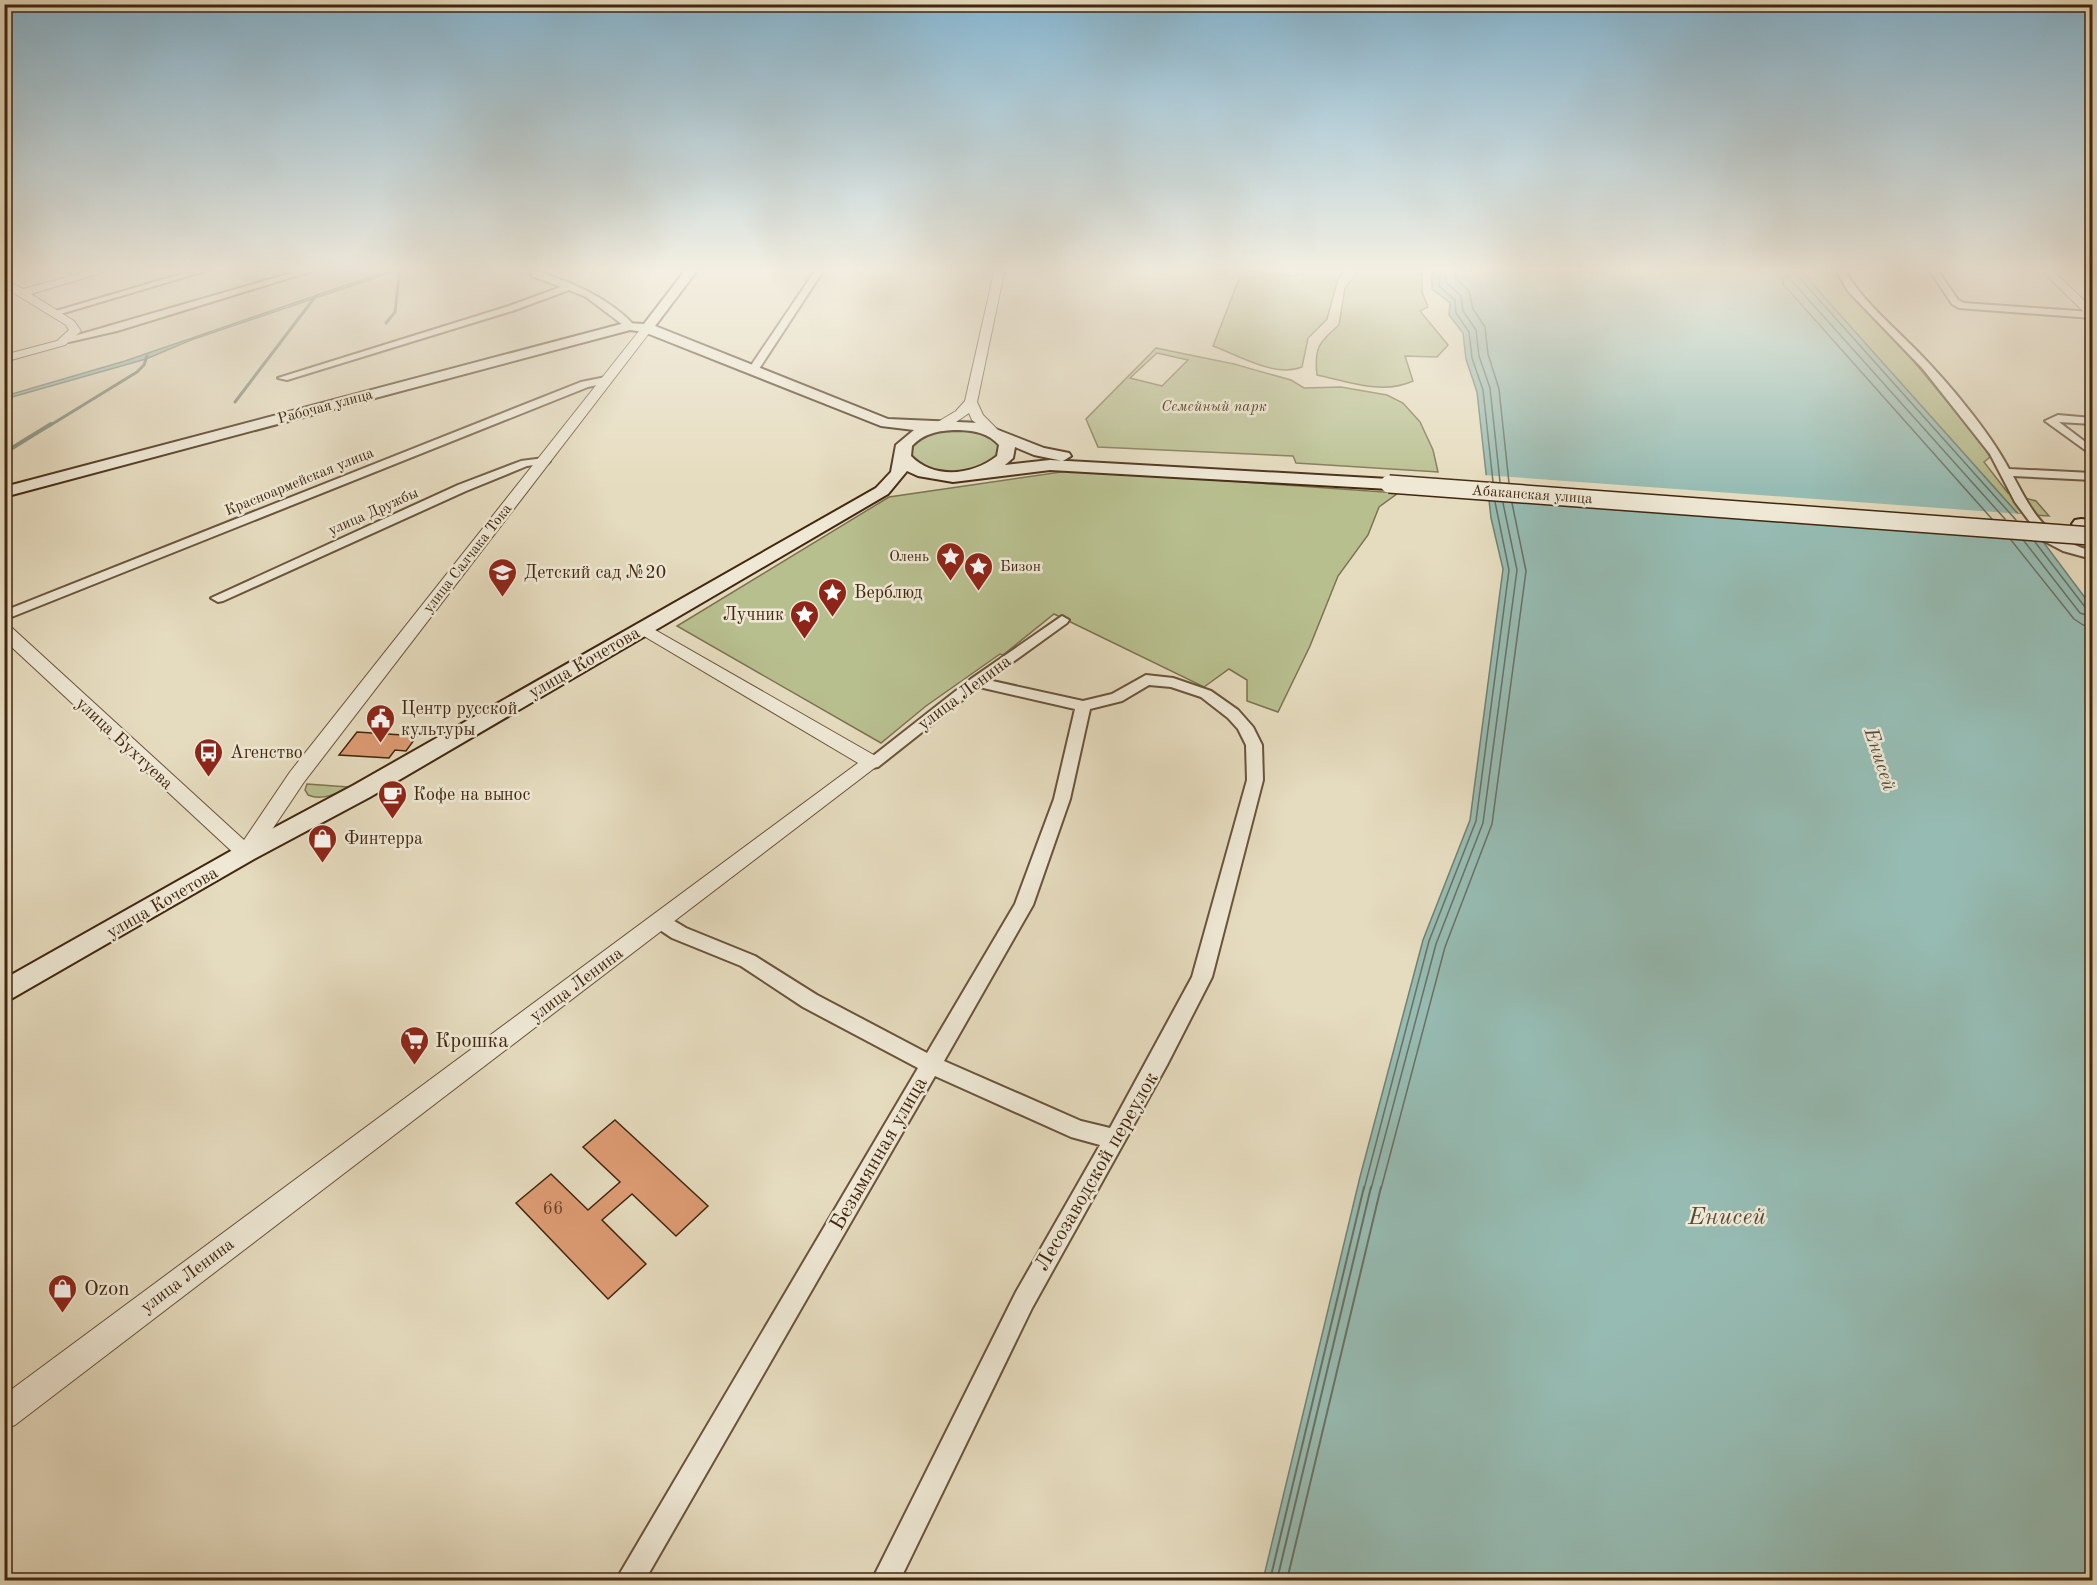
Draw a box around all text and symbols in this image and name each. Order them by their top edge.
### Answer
street label: Рабочая улица [276,387,375,427]
park label: Семейный парк [1161,400,1267,415]
street label: Красноармейская улица [223,445,377,519]
street label: Абаканская улица [1471,484,1594,507]
street label: улица Дружбы [326,486,421,539]
street label: улица Салчака Тока [421,501,516,616]
place icon: Олень [934,540,966,582]
place label: Олень [889,550,929,565]
place icon: Бизон [963,550,995,592]
school or university icon: Детский сад №20 [487,556,519,598]
place label: Бизон [1000,560,1041,575]
place label: Детский сад №20 [524,564,666,582]
place icon: Верблюд [817,576,849,618]
place label: Верблюд [854,584,922,602]
place icon: Лучник [789,598,821,640]
place label: Лучник [723,606,784,624]
street label: улица Кочетова [526,624,643,702]
street label: улица Ленина [915,652,1015,734]
street label: улица Бухтуева [72,694,177,793]
place label: Центр русской культуры [401,700,517,739]
public building icon: Центр русской культуры [364,702,396,744]
water label: Енисей [1859,725,1899,794]
bus stop icon: Агенство [193,736,225,778]
place label: Агенство [230,744,303,762]
cafe icon: Кофе на вынос [376,778,408,820]
place label: Кофе на вынос [413,786,530,805]
shop icon: Финтерра [307,822,339,864]
place label: Финтерра [344,830,423,848]
street label: улица Кочетова [104,864,221,942]
street label: улица Ленина [527,944,627,1026]
supermarket icon: Крошка [398,1024,430,1066]
place label: Крошка [435,1031,509,1052]
street label: Лесозаводской переулок [1032,1068,1163,1275]
street label: Безымянная улица [827,1073,932,1234]
house number: 66 [543,1200,563,1218]
water label: Енисей [1687,1206,1766,1230]
street label: улица Ленина [138,1235,238,1317]
shop icon: Ozon [47,1272,79,1314]
place label: Ozon [84,1279,130,1300]

